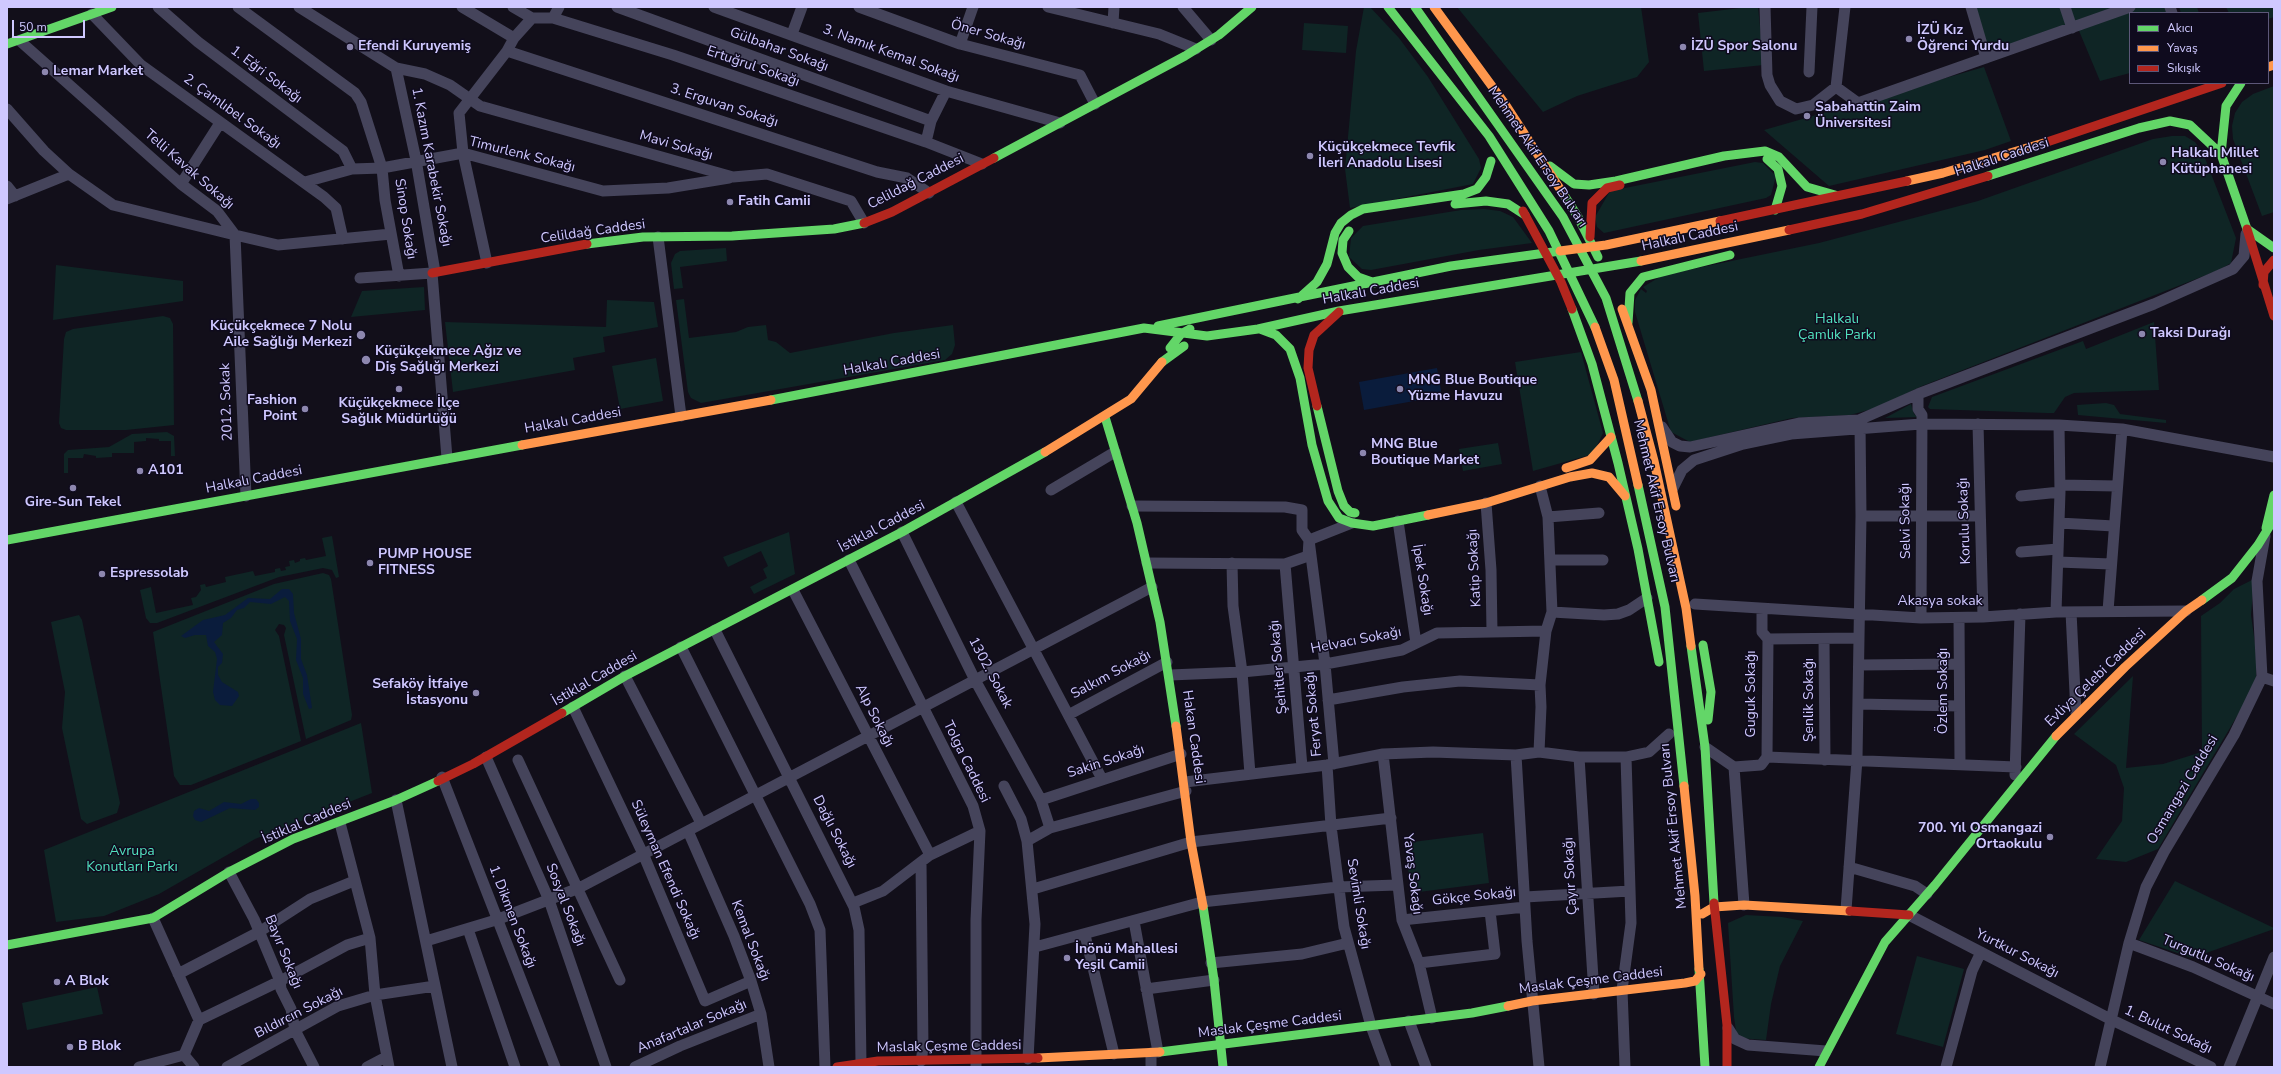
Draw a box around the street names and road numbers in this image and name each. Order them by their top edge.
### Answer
street label: Öner Sokağı [949,16,1027,54]
street label: 3. Namık Kemal Sokağı [820,21,962,87]
street label: Gülbahar Sokağı [727,24,831,76]
street label: 1. Eğri Sokağı [227,43,305,107]
street label: Ertuğrul Sokağı [704,43,802,91]
street label: 2. Çamlıbel Sokağı [180,71,284,153]
street label: 3. Erguvan Sokağı [668,81,780,131]
street label: Mehmet Akif Ersoy Bulvarı [1484,83,1590,231]
street label: 1. Kazım Karabekir Sokağı [407,86,455,248]
street label: Telli Kavak Sokağı [141,126,237,214]
street label: Mavi Sokağı [637,128,715,164]
street label: Timurlenk Sokağı [467,134,577,176]
street label: Halkalı Caddesi [1953,135,2051,181]
street label: Celildağ Caddesi [865,151,967,213]
street label: Sinop Sokağı [390,177,420,261]
street label: Celildağ Caddesi [540,216,646,248]
street label: Halkalı Caddesi [1640,219,1740,255]
street label: Halkalı Caddesi [1321,275,1421,309]
street label: Halkalı Caddesi [842,346,942,380]
street label: 2012. Sokak [217,363,237,441]
street label: Halkalı Caddesi [523,404,623,438]
street label: Mehmet Akif Ersoy Bulvarı [1629,418,1683,584]
street label: Halkalı Caddesi [204,462,304,498]
street label: Korulu Sokağı [1955,477,1975,565]
street label: Selvi Sokağı [1897,483,1915,559]
street label: İstiklal Caddesi [836,497,928,557]
street label: Katip Sokağı [1465,528,1485,608]
street label: İpek Sokağı [1408,543,1436,617]
street label: Akasya sokak [1897,594,1983,610]
street label: Şehitler Sokağı [1267,619,1291,715]
street label: Helvacı Sokağı [1309,624,1403,658]
street label: Evliya Çelebi Caddesi [2042,625,2150,731]
street label: 1302. Sokak [964,635,1016,711]
street label: Salkım Sokağı [1068,647,1154,703]
street label: İstiklal Caddesi [550,648,640,710]
street label: Özlem Sokağı [1936,648,1952,734]
street label: Guguk Sokağı [1744,651,1760,737]
street label: Şenlik Sokağı [1802,658,1818,742]
street label: Feryat Sokağı [1302,671,1326,757]
street label: Alp Sokağı [851,682,897,750]
street label: Hakan Caddesi [1178,689,1208,785]
street label: Tolga Caddesi [939,718,993,806]
street label: Osmangazi Caddesi [2144,732,2222,848]
street label: Sakin Sokağı [1065,742,1147,782]
street label: Mehmet Akif Ersoy Bulvarı [1657,742,1691,910]
street label: Dağlı Sokağı [809,793,859,871]
street label: İstiklal Caddesi [260,796,354,848]
street label: Süleyman Efendi Sokağı [627,798,703,942]
street label: Yavaş Sokağı [1399,832,1425,916]
street label: Çayır Sokağı [1561,837,1581,915]
street label: Sevimli Sokağı [1343,857,1373,951]
street label: Sosyal Sokağı [541,861,589,949]
street label: 1. Dikmen Sokağı [485,863,539,971]
street label: Gökçe Sokağı [1431,884,1517,910]
street label: Kemal Sokağı [727,898,773,984]
street label: Bayır Sokağı [261,913,305,991]
street label: Yurtkur Sokağı [1973,926,2061,982]
street label: Turgutlu Sokağı [2159,932,2257,986]
street label: Maslak Çeşme Caddesi [1518,964,1664,998]
street label: Bıldırcın Sokağı [252,984,346,1042]
street label: Anafartalar Sokağı [635,996,749,1058]
street label: 1. Bulut Sokağı [2121,1002,2215,1058]
street label: Maslak Çeşme Caddesi [1197,1008,1343,1042]
street label: Maslak Çeşme Caddesi [876,1037,1022,1057]

